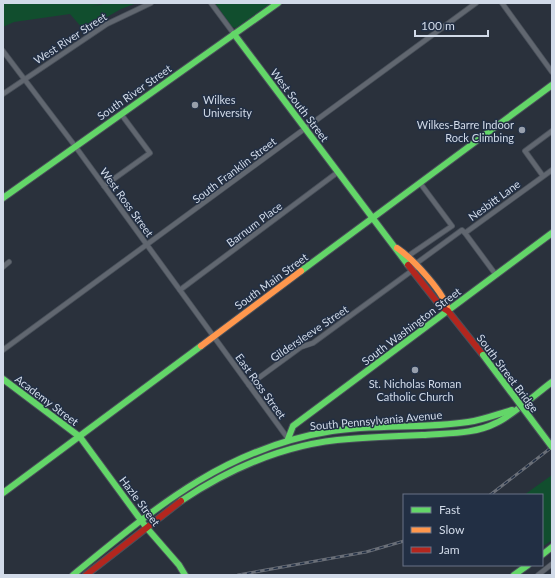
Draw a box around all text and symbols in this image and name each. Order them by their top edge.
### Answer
street label: West River Street [31,10,109,66]
scale bar [415,12,488,38]
text: 100 m [421,18,455,33]
street label: South River Street [94,62,174,122]
street label: West South Street [268,66,332,144]
place label: Wilkes University [203,93,252,119]
marker: Wilkes University [190,100,200,110]
place label: Wilkes-Barre Indoor Rock Climbing [417,118,514,144]
marker: Wilkes-Barre Indoor Rock Climbing [517,125,527,135]
street label: South Franklin Street [190,134,278,206]
street label: West Ross Street [98,165,156,239]
street label: Nesbitt Lane [466,177,523,223]
street label: Barnum Place [224,199,285,249]
street label: South Main Street [232,250,310,312]
street label: South Washington Street [359,284,463,368]
street label: Gildersleeve Street [268,302,350,364]
street label: South Street Bridge [474,331,542,415]
street label: East Ross Street [233,351,289,421]
marker: St. Nicholas Roman Catholic Church [410,365,420,375]
street label: Academy Street [13,372,81,428]
place label: St. Nicholas Roman Catholic Church [369,377,461,403]
street label: South Pennsylvania Avenue [309,408,443,432]
street label: Hazle Street [117,474,163,528]
legend [403,494,543,566]
text: Fast [439,502,461,517]
text: Slow [439,522,465,537]
text: Jam [439,542,460,557]

